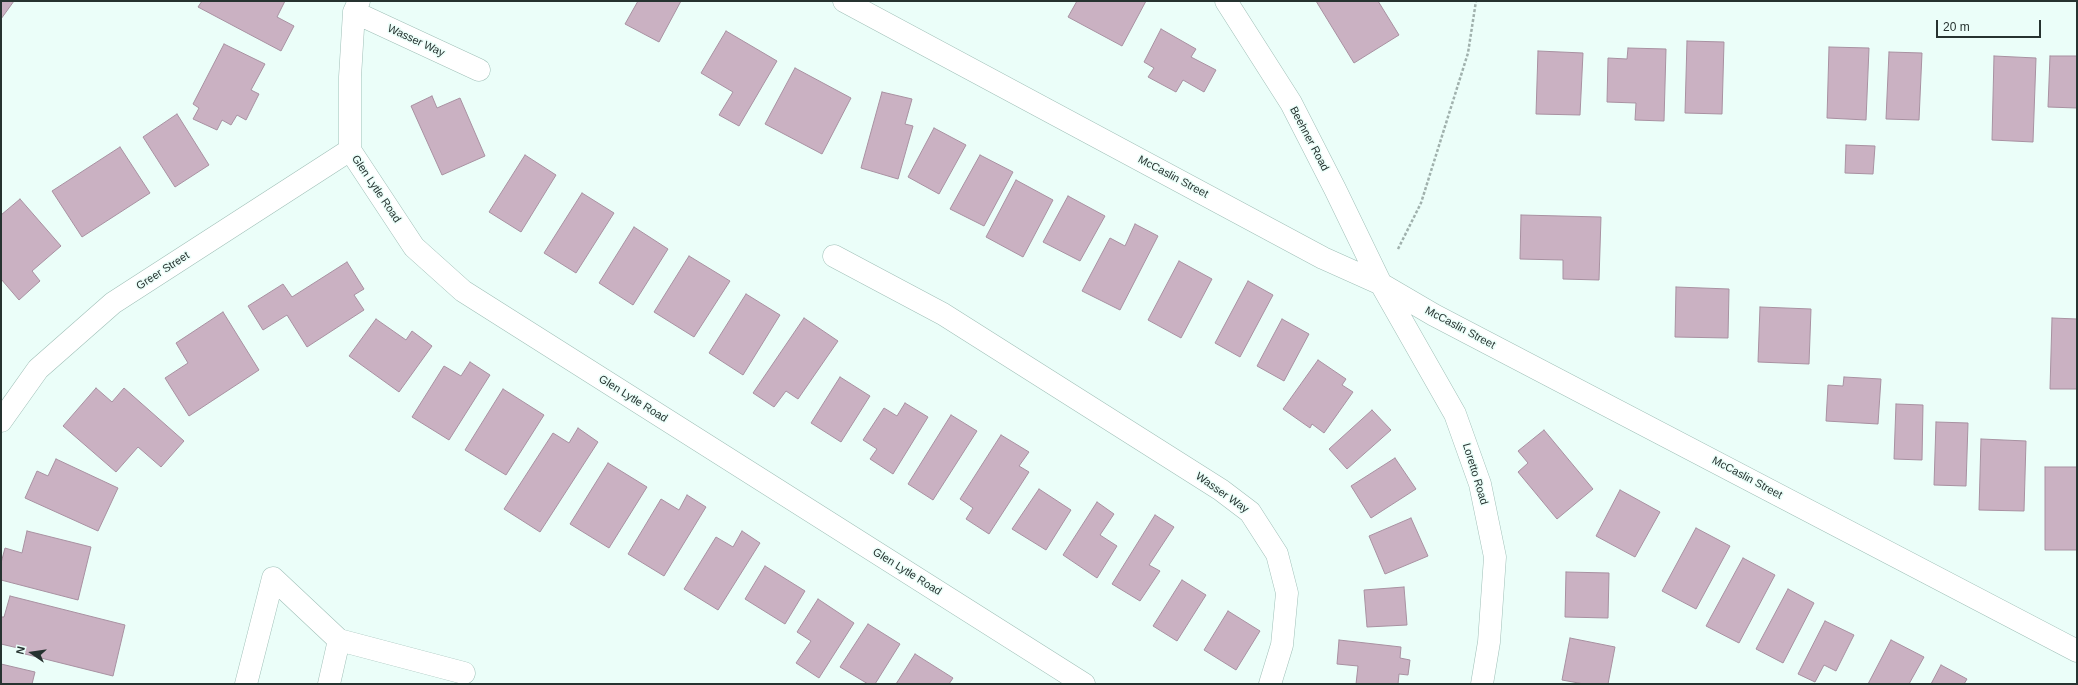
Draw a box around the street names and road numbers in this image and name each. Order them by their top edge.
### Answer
street label: Wasser Way [385,22,447,60]
street label: Beehner Road [1287,105,1331,173]
street label: Glen Lytle Road [349,153,403,225]
street label: McCaslin Street [1136,153,1210,201]
street label: Greer Street [134,249,192,293]
street label: McCaslin Street [1423,304,1497,352]
street label: Glen Lytle Road [596,373,670,425]
street label: Loretto Road [1459,442,1491,506]
street label: McCaslin Street [1710,454,1784,502]
street label: Wasser Way [1193,470,1251,516]
street label: Glen Lytle Road [870,546,944,598]

